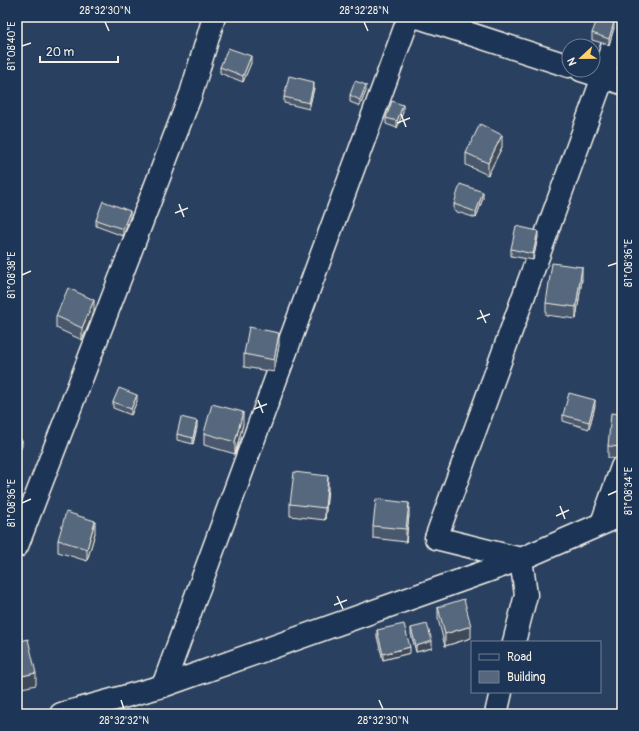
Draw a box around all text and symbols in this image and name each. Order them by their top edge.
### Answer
text: 28°32'30"N [79,5,131,17]
text: 28°32'28"N [339,5,389,17]
text: 81°08'40"E [6,21,18,71]
scale bar [40,38,118,64]
north arrow [561,38,601,78]
text: 20 m [46,45,75,60]
text: N [565,55,580,67]
text: 81°08'36"E [623,239,635,287]
text: 81°08'38"E [6,251,18,299]
text: 81°08'34"E [623,467,635,515]
text: 81°08'36"E [6,479,18,527]
legend [471,641,601,693]
text: Road [507,650,532,665]
text: Building [507,670,546,685]
text: 28°32'32"N [99,715,149,727]
text: 28°32'30"N [357,715,409,727]

